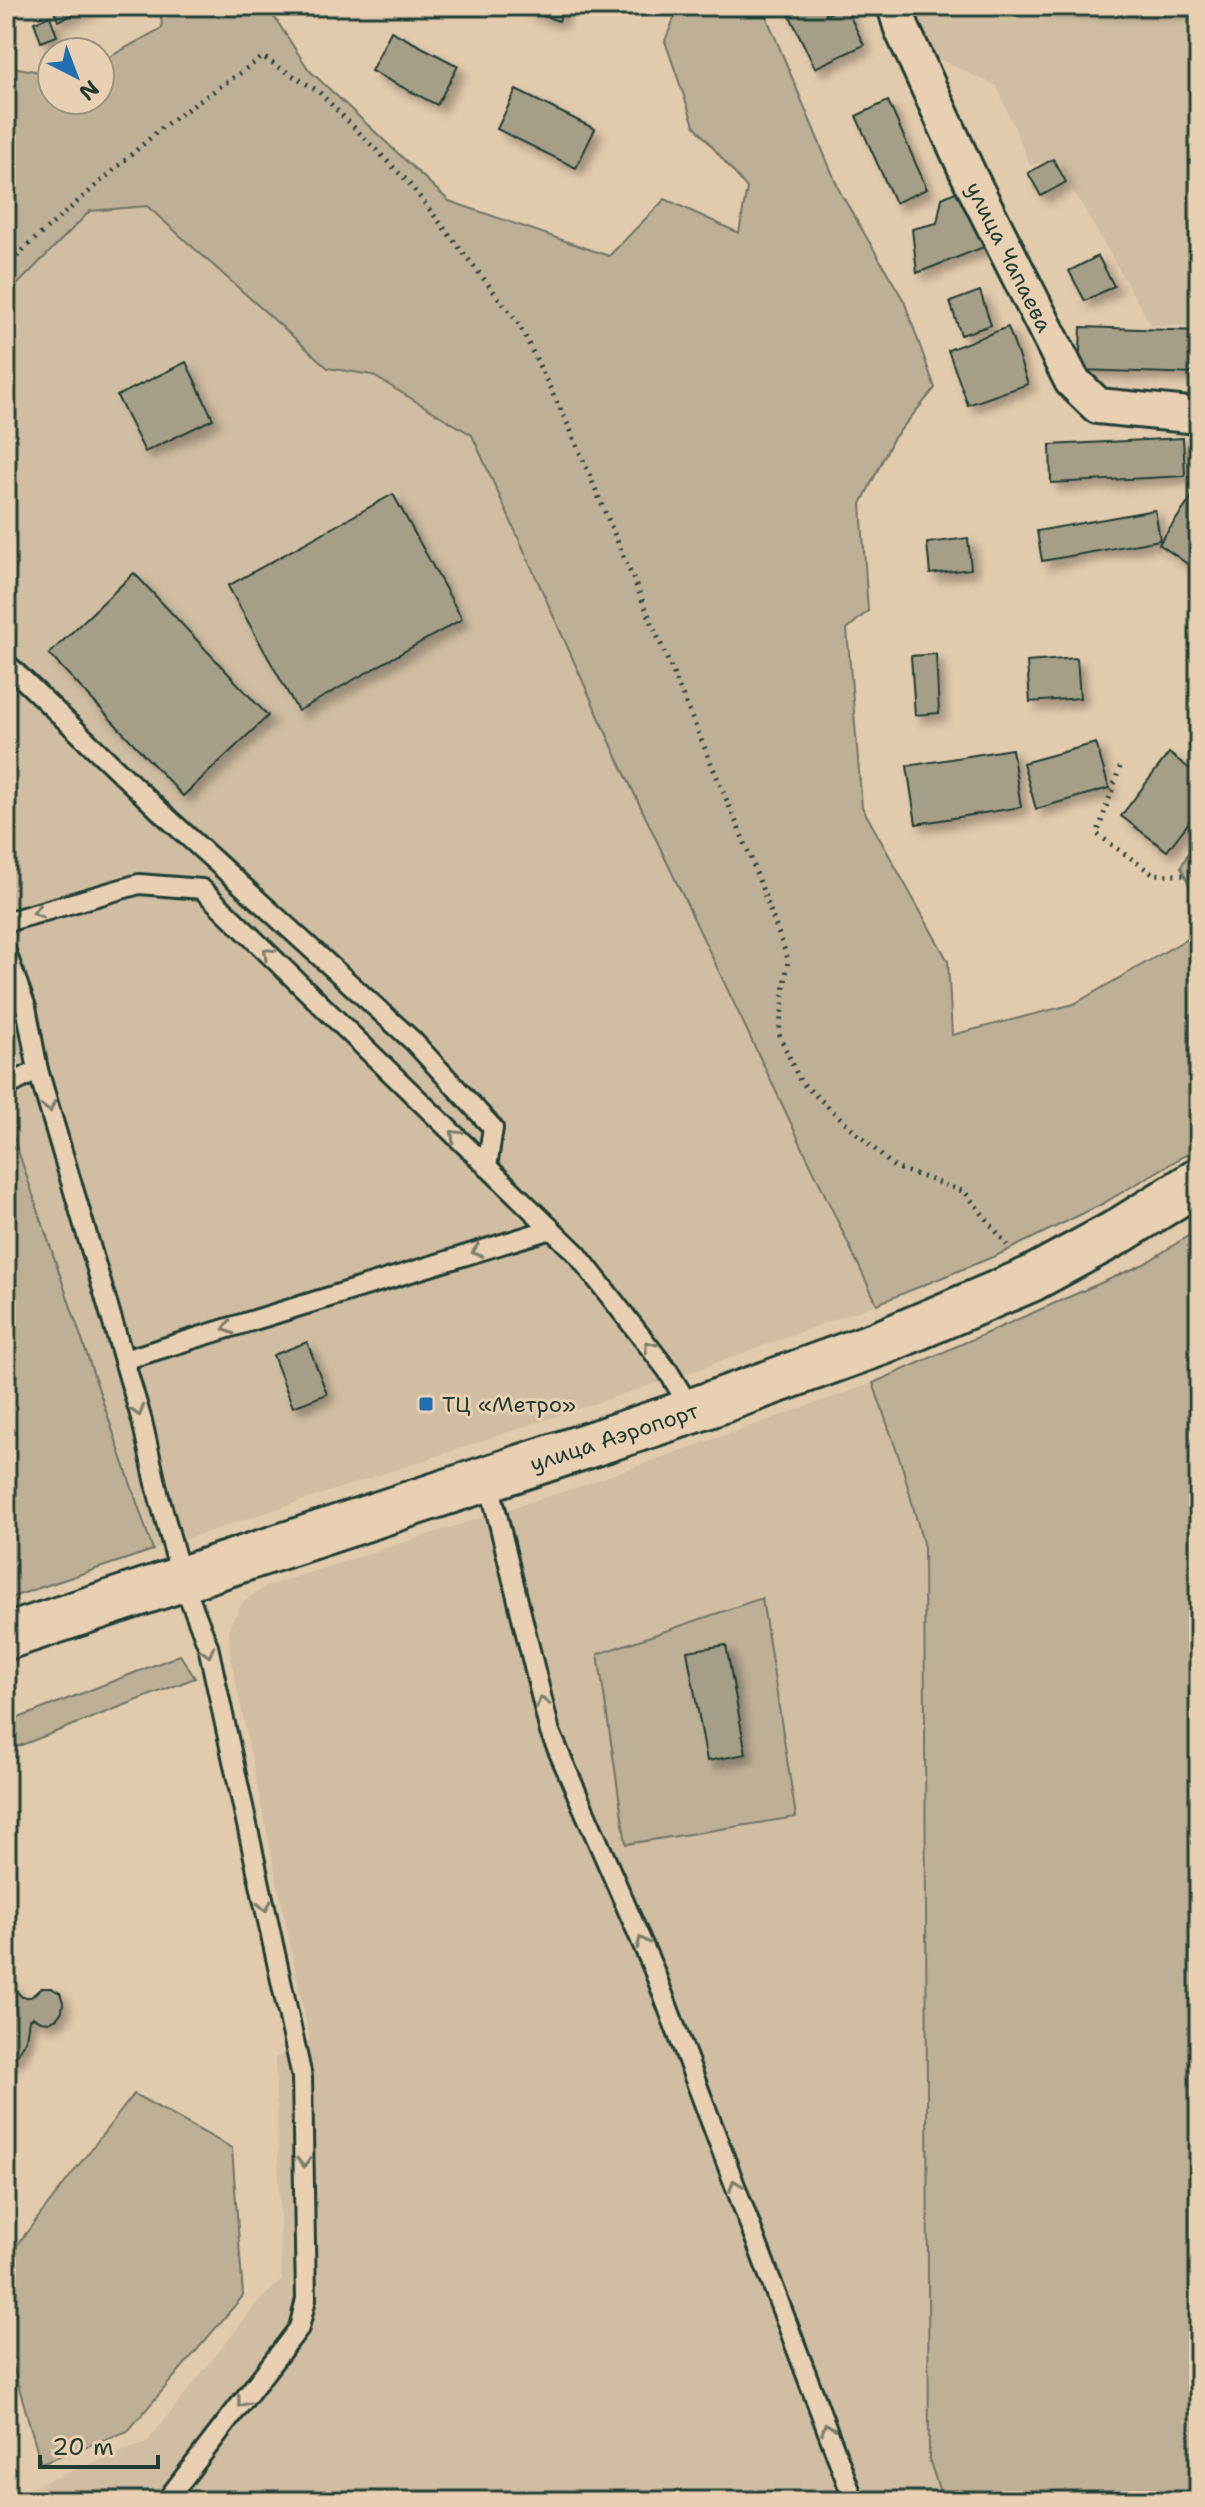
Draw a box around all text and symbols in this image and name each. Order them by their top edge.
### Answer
north arrow [36,36,116,116]
text: N [73,74,105,107]
street label: улица Чапаева [959,177,1059,337]
one-way arrow [32,903,46,920]
one-way arrow [263,948,277,963]
one-way arrow [40,1100,56,1114]
one-way arrow [450,1129,464,1144]
one-way arrow [470,1242,484,1258]
one-way arrow [222,1319,236,1335]
one-way arrow [644,1341,658,1355]
place label: ТЦ «Метро» [442,1390,576,1419]
marker: ТЦ «Метро» [417,1395,435,1413]
street label: улица Аэропорт [526,1396,703,1478]
one-way arrow [129,1403,146,1417]
one-way arrow [199,1645,216,1659]
one-way arrow [535,1696,552,1710]
one-way arrow [256,1899,273,1912]
one-way arrow [635,1936,651,1950]
one-way arrow [295,2156,313,2169]
one-way arrow [728,2179,745,2193]
one-way arrow [238,2393,252,2408]
scale bar [40,2419,158,2469]
one-way arrow [820,2422,837,2436]
text: 20 m [52,2431,114,2463]

